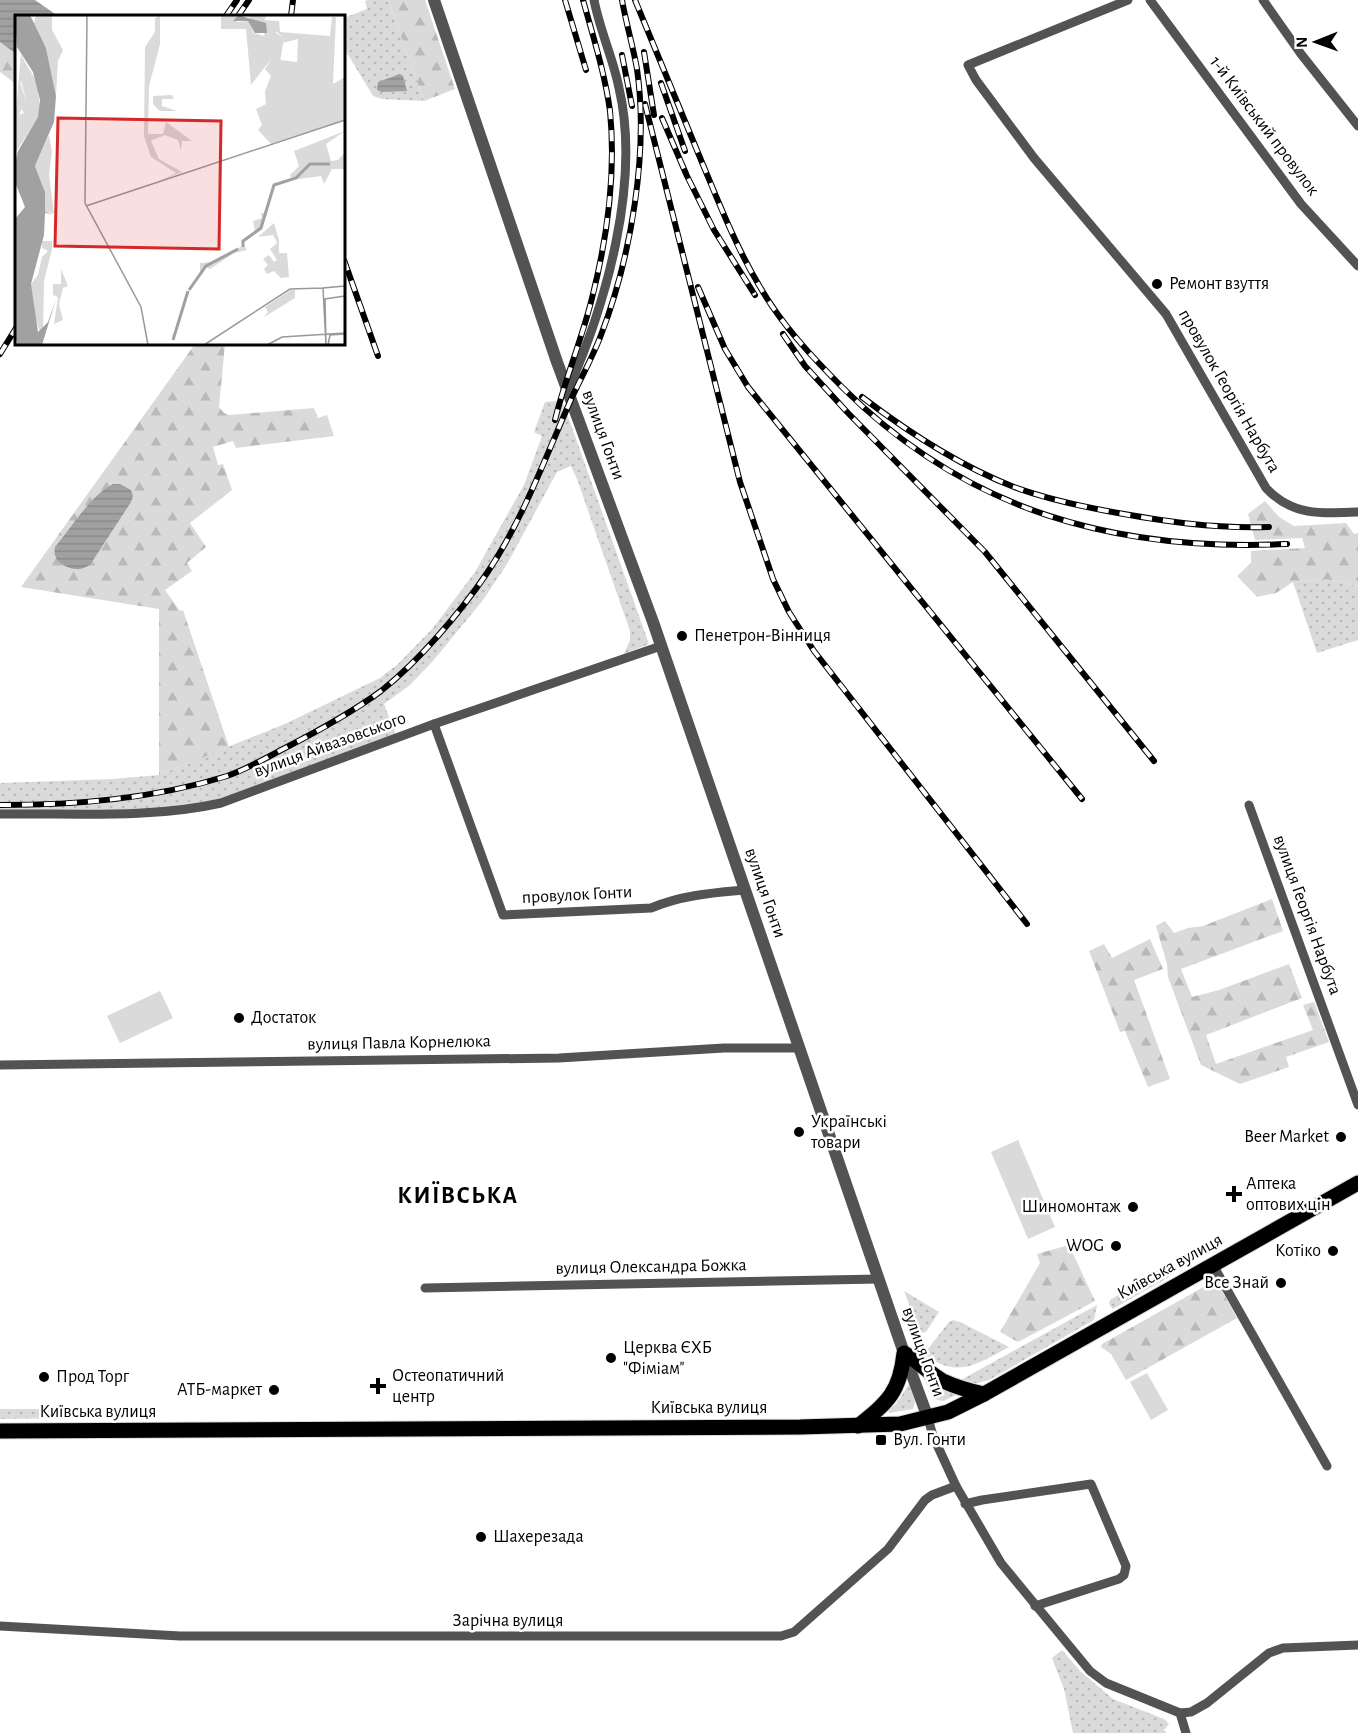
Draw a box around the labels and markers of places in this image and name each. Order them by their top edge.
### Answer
place label: Ремонт взуття [1169,275,1269,293]
marker: Ремонт взуття [1150,277,1164,291]
place label: Пенетрон-Вінниця [694,627,831,645]
marker: Пенетрон-Вінниця [675,629,689,643]
place label: Достаток [251,1009,317,1027]
marker: Достаток [232,1011,246,1025]
place label: Українські товари [810,1113,887,1152]
marker: Українські товари [792,1125,806,1139]
place label: Beer Market [1244,1128,1329,1146]
marker: Beer Market [1334,1130,1348,1144]
place label: Аптека оптових цін [1246,1175,1331,1214]
marker: Аптека оптових цін [1227,1187,1241,1201]
place label: Шиномонтаж [1022,1198,1121,1216]
marker: Шиномонтаж [1126,1200,1140,1214]
place label: WOG [1066,1237,1104,1255]
marker: WOG [1109,1239,1123,1253]
place label: Котіко [1275,1242,1321,1260]
marker: Котіко [1326,1244,1340,1258]
place label: Все Знай [1204,1274,1269,1292]
marker: Все Знай [1274,1276,1288,1290]
place label: Церква ЄХБ "Фіміам" [623,1339,712,1378]
marker: Церква ЄХБ "Фіміам" [604,1351,618,1365]
place label: Остеопатичний центр [392,1367,504,1406]
place label: Прод Торг [56,1368,130,1386]
marker: Прод Торг [37,1370,51,1384]
marker: Остеопатичний центр [369,1377,387,1395]
place label: АТБ-маркет [177,1381,263,1399]
marker: АТБ-маркет [267,1383,281,1397]
place label: Вул. Гонти [893,1431,966,1449]
marker: Вул. Гонти [874,1433,888,1447]
place label: Шахерезада [493,1528,584,1546]
marker: Шахерезада [474,1530,488,1544]

